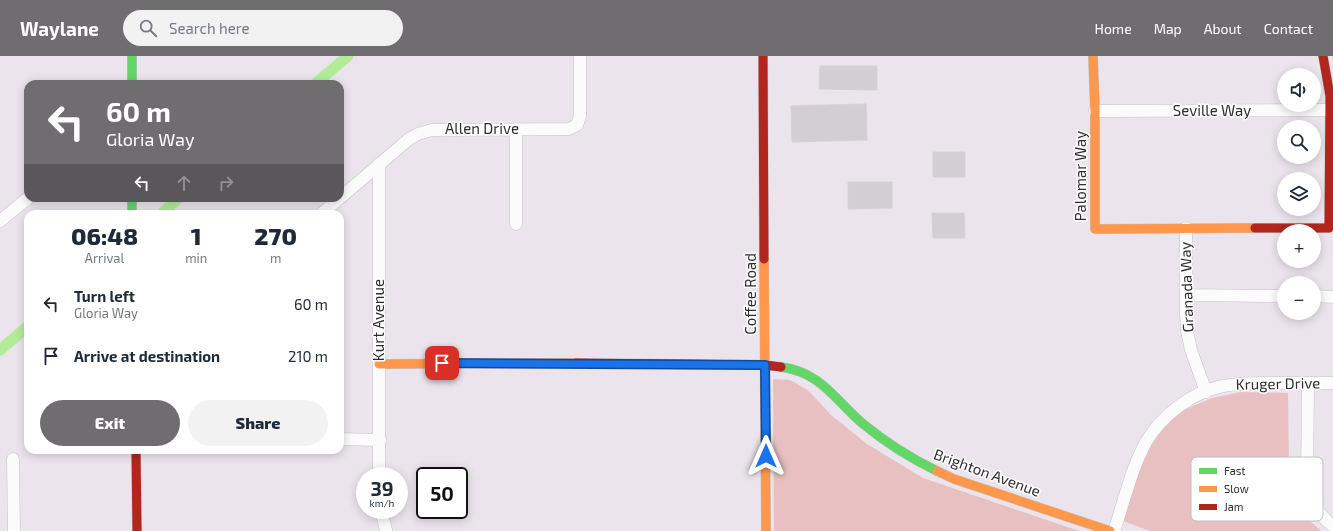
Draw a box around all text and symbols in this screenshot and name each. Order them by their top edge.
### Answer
search box [123,10,403,46]
text: Waylane [20,17,99,40]
icon: search [137,17,159,39]
text: Search here [169,19,250,37]
text: Home [1095,20,1132,37]
text: Map [1154,20,1182,37]
text: About [1204,20,1242,37]
text: Contact [1264,20,1313,37]
map controls [1277,68,1321,320]
button: sound [1277,68,1321,112]
text: 60 m [106,94,171,128]
icon: left [40,96,92,148]
street label: Seville Way [1173,101,1251,119]
street label: Allen Drive [445,119,519,137]
button: search [1277,120,1321,164]
text: Gloria Way [106,128,194,150]
street label: Palomar Way [1071,131,1089,221]
icon: left [131,172,153,194]
icon: ahead [173,172,195,194]
icon: right [215,172,237,194]
button: layers [1277,172,1321,216]
text: 06:48 [71,221,138,250]
text: 1 [191,221,202,250]
text: 270 [254,221,297,250]
button: + [1277,224,1321,268]
street label: Granada Way [1175,241,1197,333]
text: Arrival [85,250,124,266]
text: min [185,250,207,266]
text: m [270,250,281,266]
street label: Coffee Road [741,253,759,335]
button: − [1277,276,1321,320]
street label: Kurt Avenue [369,279,387,361]
text: Turn left [74,287,135,305]
icon: left [40,293,62,315]
text: 60 m [294,295,328,313]
text: Gloria Way [74,305,138,321]
icon: arrive [40,345,62,367]
pin [425,346,459,380]
text: Arrive at destination [74,347,220,365]
text: 210 m [288,347,328,365]
icon: arrive [431,352,453,374]
street label: Kruger Drive [1236,373,1320,393]
button: Exit [40,400,180,446]
button: Share [188,400,328,446]
position arrow [745,435,787,477]
street label: Brighton Avenue [931,444,1043,500]
legend [1191,457,1323,521]
text: Fast [1224,464,1246,477]
speed limit sign: 50 [416,467,468,519]
text: 39 [370,476,394,500]
text: Slow [1224,482,1249,495]
text: km/h [370,497,394,509]
text: Jam [1224,500,1243,513]

